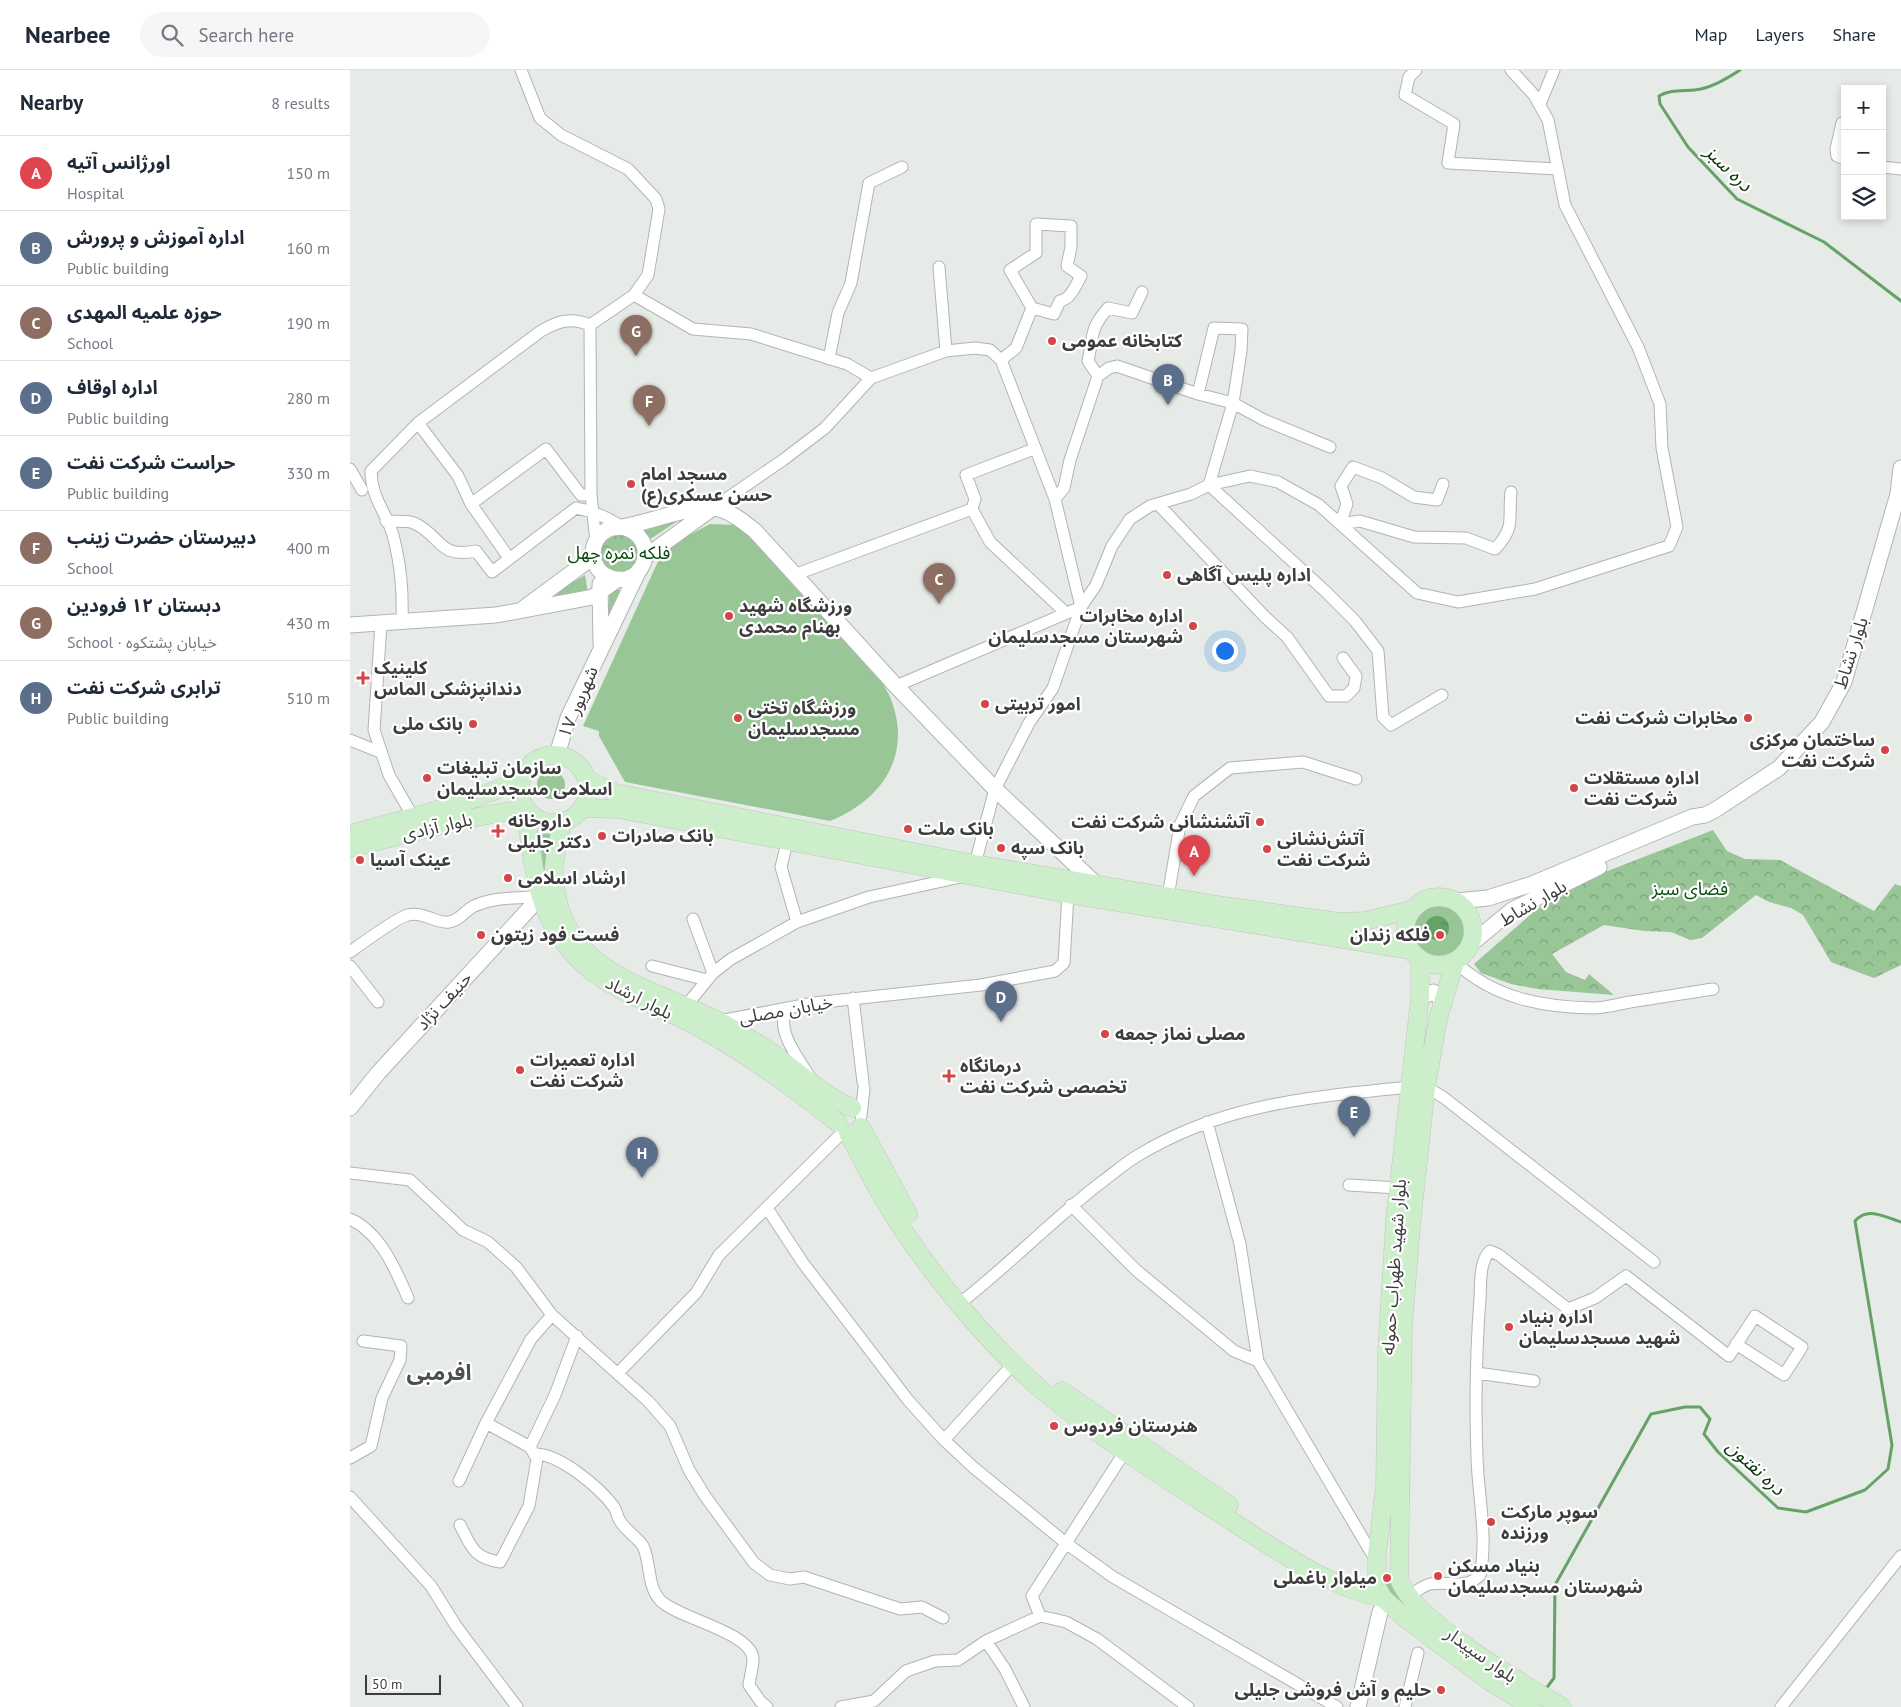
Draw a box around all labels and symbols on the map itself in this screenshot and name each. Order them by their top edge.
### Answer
water label: دره سبز [1699,138,1759,197]
pin: G [620,315,652,356]
place label: کتابخانه عمومی [1062,329,1183,352]
marker: کتابخانه عمومی [1046,335,1058,347]
pin: B [1152,364,1184,405]
pin: F [633,385,665,426]
place label: مسجد امام حسن عسکری(ع) [641,462,772,508]
marker: مسجد امام حسن عسکری(ع) [625,478,637,490]
park label: فلکه نمره چهل [568,541,670,564]
pin: C [923,563,955,604]
place label: اداره پلیس آگاهی [1177,563,1311,587]
marker: اداره پلیس آگاهی [1161,569,1173,581]
place label: ورزشگاه شهید بهنام محمدی [739,594,852,640]
place label: اداره مخابرات شهرستان مسجدسلیمان [988,604,1183,648]
marker: ورزشگاه شهید بهنام محمدی [723,610,735,622]
street label: بلوار نشاط [1828,614,1873,692]
marker: اداره مخابرات شهرستان مسجدسلیمان [1187,620,1199,632]
your location [1212,638,1238,664]
place label: کلینیک دندانپزشکی الماس [374,656,522,701]
street label: ۱۷ شهریور [552,662,603,741]
marker: کلینیک دندانپزشکی الماس [356,671,370,685]
place label: امور تربیتی [995,692,1081,715]
place label: ورزشگاه تختی مسجدسلیمان [748,696,860,740]
marker: امور تربیتی [979,698,991,710]
place label: مخابرات شرکت نفت [1575,706,1738,729]
place label: بانک ملی [393,712,463,735]
marker: ورزشگاه تختی مسجدسلیمان [732,712,744,724]
marker: مخابرات شرکت نفت [1742,712,1754,724]
marker: بانک ملی [467,718,479,730]
place label: ساختمان مرکزی شرکت نفت [1750,728,1875,772]
marker: ساختمان مرکزی شرکت نفت [1879,744,1891,756]
place label: سازمان تبلیغات اسلامی مسجدسلیمان [437,756,613,800]
place label: اداره مستقلات شرکت نفت [1584,766,1699,810]
marker: سازمان تبلیغات اسلامی مسجدسلیمان [421,772,433,784]
marker: اداره مستقلات شرکت نفت [1568,782,1580,794]
street label: بلوار آزادی [400,807,474,846]
place label: داروخانه دکتر جلیلی [508,809,591,853]
place label: آتشنشانی شرکت نفت [1071,810,1251,833]
marker: آتشنشانی شرکت نفت [1254,816,1266,828]
place label: بانک ملت [918,817,994,840]
marker: بانک ملت [902,823,914,835]
place label: بانک صادرات [612,824,714,847]
marker: داروخانه دکتر جلیلی [492,825,504,837]
place label: آتش‌نشانی شرکت نفت [1277,827,1371,871]
marker: بانک صادرات [596,830,608,842]
pin: A [1178,835,1210,876]
place label: بانک سپه [1011,836,1084,860]
marker: بانک سپه [995,842,1007,854]
marker: آتش‌نشانی شرکت نفت [1261,843,1273,855]
place label: عینک آسیا [370,848,451,871]
marker: عینک آسیا [354,854,366,866]
place label: ارشاد اسلامی [518,866,626,889]
marker: ارشاد اسلامی [502,872,514,884]
street label: بلوار نشاط [1495,874,1571,931]
park label: فضای سبز [1651,877,1728,900]
place label: فست فود زیتون [491,923,619,946]
place label: فلکه زندان [1350,923,1430,946]
marker: فست فود زیتون [475,929,487,941]
marker: فلکه زندان [1434,929,1446,941]
street label: حنیف نژاد [411,966,477,1035]
street label: بلوار ارشاد [602,971,677,1024]
pin: D [985,981,1017,1022]
street label: خیابان مصلی [737,990,835,1029]
place label: مصلی نماز جمعه [1115,1022,1246,1045]
marker: مصلی نماز جمعه [1099,1028,1111,1040]
place label: اداره تعمیرات شرکت نفت [530,1048,635,1092]
place label: درمانگاه تخصصی شرکت نفت [960,1054,1127,1098]
marker: اداره تعمیرات شرکت نفت [514,1064,526,1076]
marker: درمانگاه تخصصی شرکت نفت [942,1069,956,1083]
pin: E [1338,1096,1370,1137]
pin: H [626,1137,658,1178]
street label: بلوار شهید ظهراب حموله [1376,1178,1411,1356]
place label: اداره بنیاد شهید مسجدسلیمان [1519,1305,1680,1349]
marker: اداره بنیاد شهید مسجدسلیمان [1503,1321,1515,1333]
district label: افرمبی [407,1358,472,1386]
place label: هنرستان فردوس [1064,1414,1198,1437]
marker: هنرستان فردوس [1048,1420,1060,1432]
water label: دره نفتون [1722,1434,1791,1501]
place label: سوپر مارکت ورزنده [1501,1500,1598,1544]
marker: سوپر مارکت ورزنده [1485,1516,1497,1528]
place label: بنیاد مسکن شهرستان مسجدسلیمان [1448,1554,1643,1598]
place label: میلوار باغملی [1273,1566,1377,1589]
marker: بنیاد مسکن شهرستان مسجدسلیمان [1432,1570,1444,1582]
marker: میلوار باغملی [1381,1572,1393,1584]
street label: بلوار سپیدار [1440,1621,1522,1688]
scale bar [365,1672,441,1695]
place label: حلیم و آش فروشی جلیلی [1234,1678,1431,1703]
marker: حلیم و آش فروشی جلیلی [1435,1684,1447,1696]

